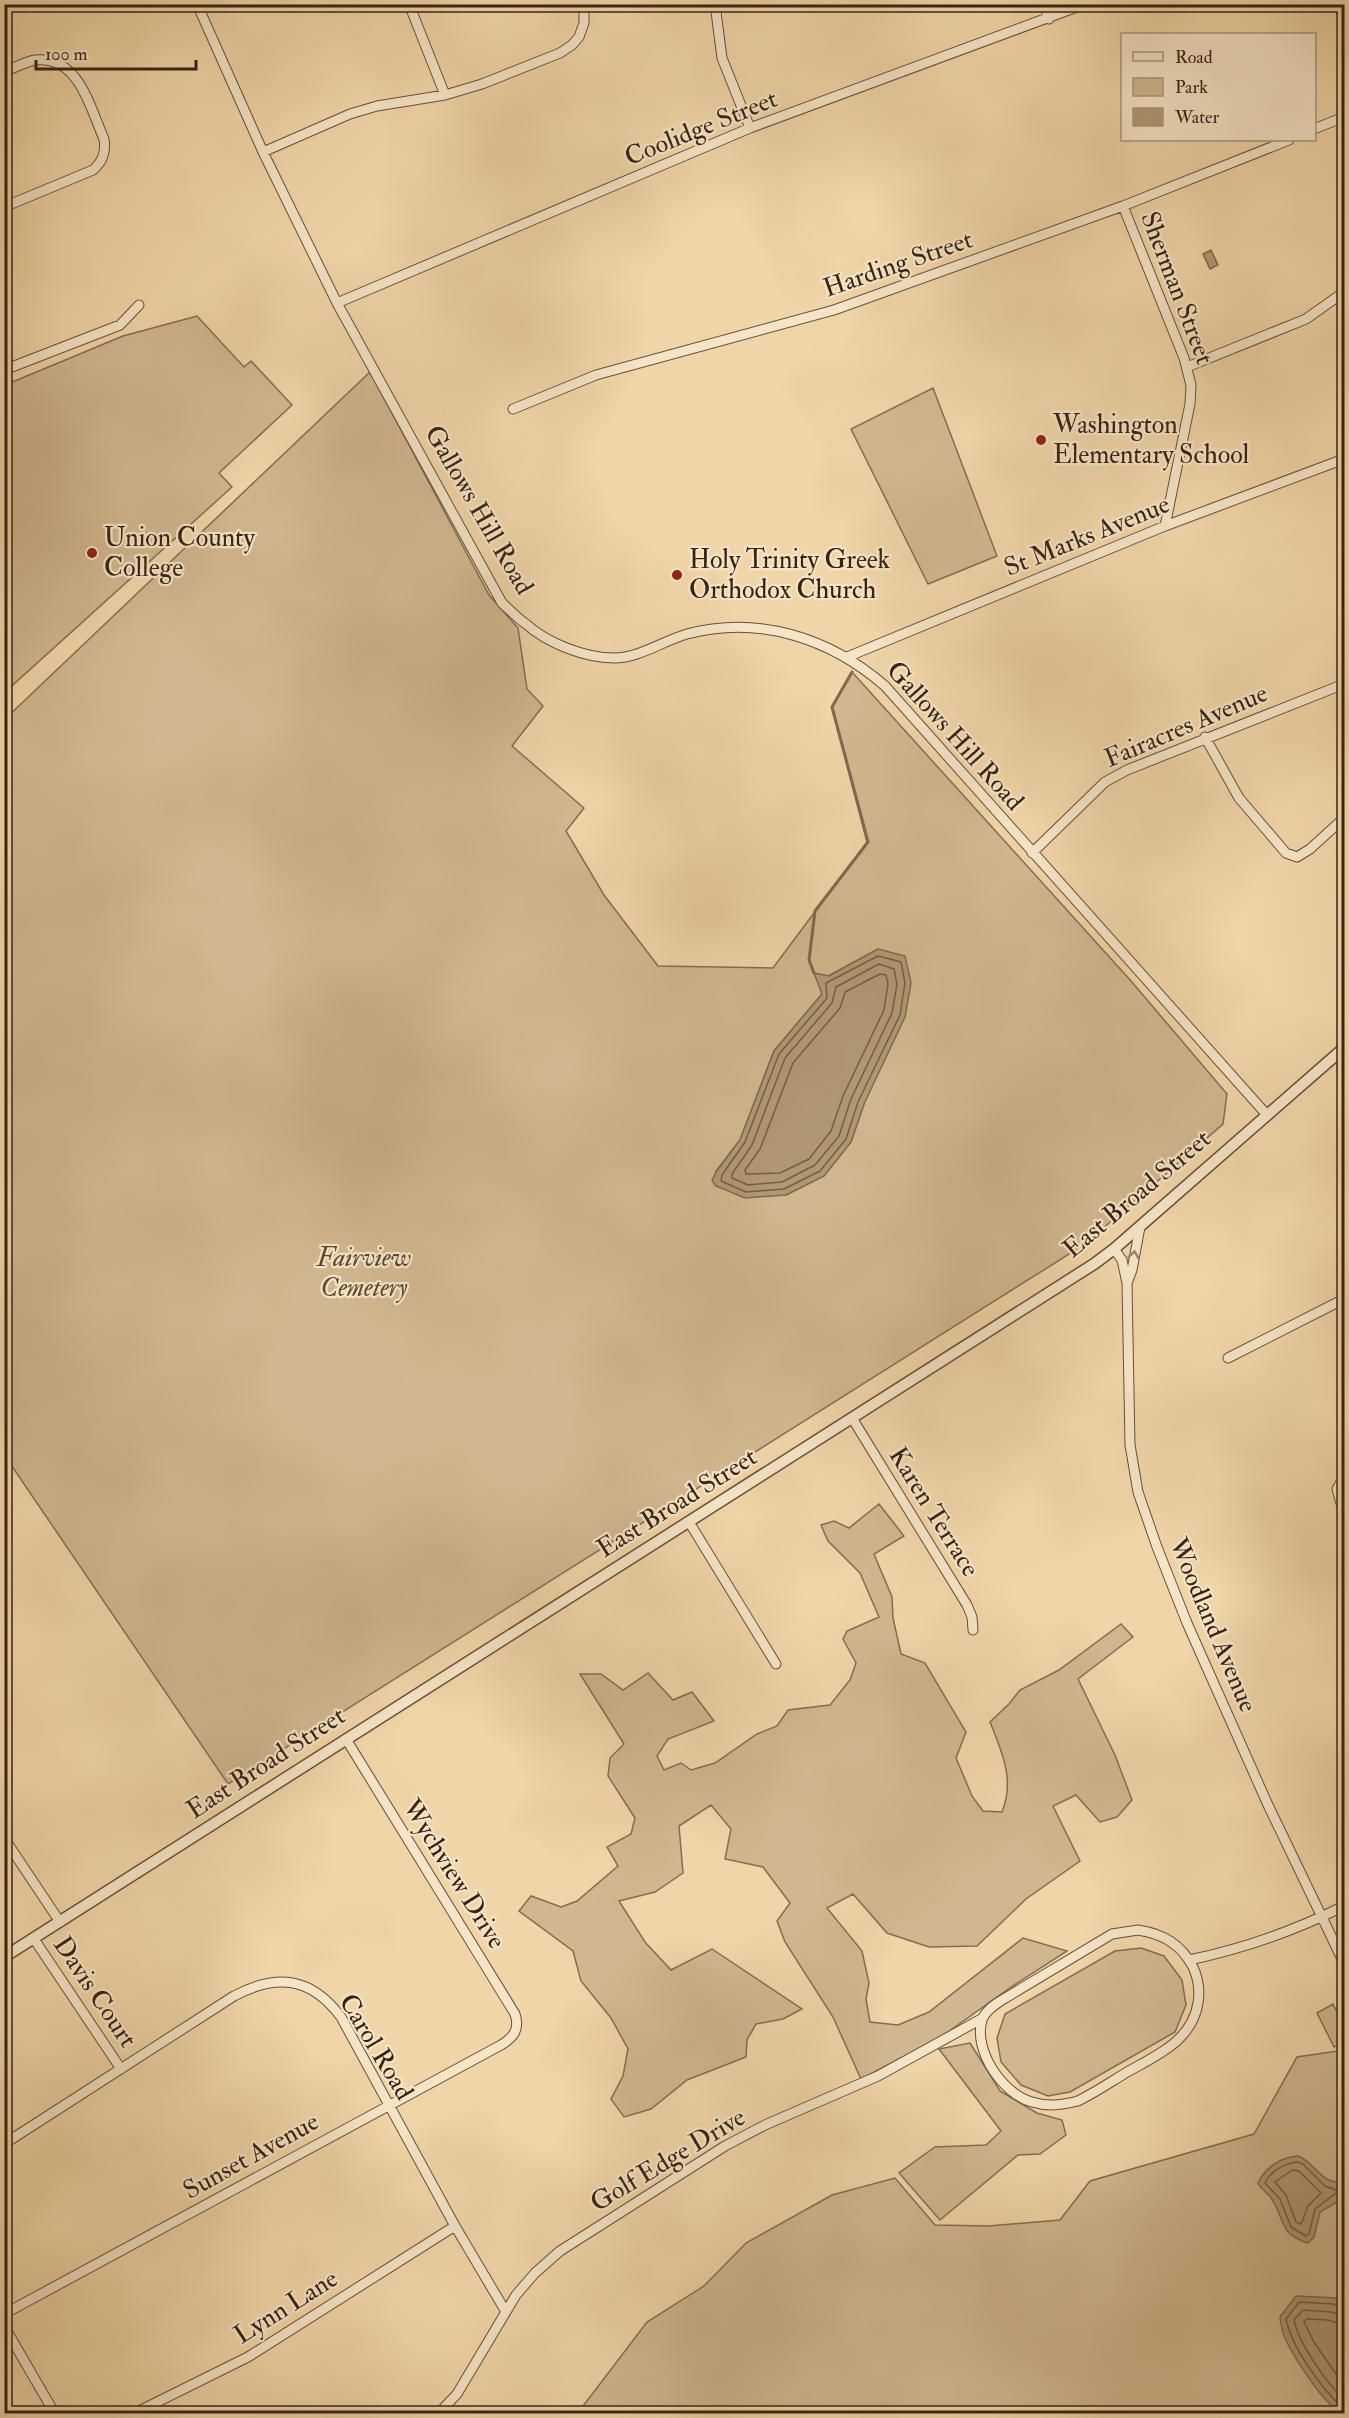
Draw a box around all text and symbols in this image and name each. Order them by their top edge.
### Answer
scale bar [36,33,196,71]
legend [1121,33,1316,141]
text: 100 m [45,43,88,66]
text: Road [1175,46,1213,69]
text: Park [1175,76,1208,99]
street label: Coolidge Street [620,83,782,173]
text: Water [1174,106,1219,129]
street label: Sherman Street [1133,207,1221,369]
street label: Harding Street [819,224,977,304]
place label: Washington Elementary School [1052,409,1250,471]
street label: Gallows Hill Road [418,420,540,600]
marker: Washington Elementary School [1034,433,1048,447]
street label: St Marks Avenue [1000,488,1174,584]
place label: Union County College [104,522,255,584]
place label: Holy Trinity Greek Orthodox Church [689,544,891,606]
marker: Union County College [85,546,99,560]
marker: Holy Trinity Greek Orthodox Church [670,568,684,582]
street label: Gallows Hill Road [880,655,1031,817]
street label: Fairacres Avenue [1100,677,1273,775]
street label: East Broad Street [1057,1123,1217,1265]
park label: Fairview Cemetery [315,1242,411,1304]
one-way arrow [1127,1251,1140,1261]
street label: East Broad Street [591,1441,763,1565]
street label: Karen Terrace [882,1441,986,1583]
street label: Woodland Avenue [1162,1532,1264,1717]
street label: East Broad Street [181,1700,351,1826]
street label: Wychview Drive [395,1793,513,1955]
street label: Davis Court [46,1930,144,2054]
street label: Carol Road [332,1988,420,2106]
street label: Golf Edge Drive [585,2101,751,2219]
street label: Sunset Avenue [178,2106,325,2206]
street label: Lynn Lane [228,2263,344,2351]

